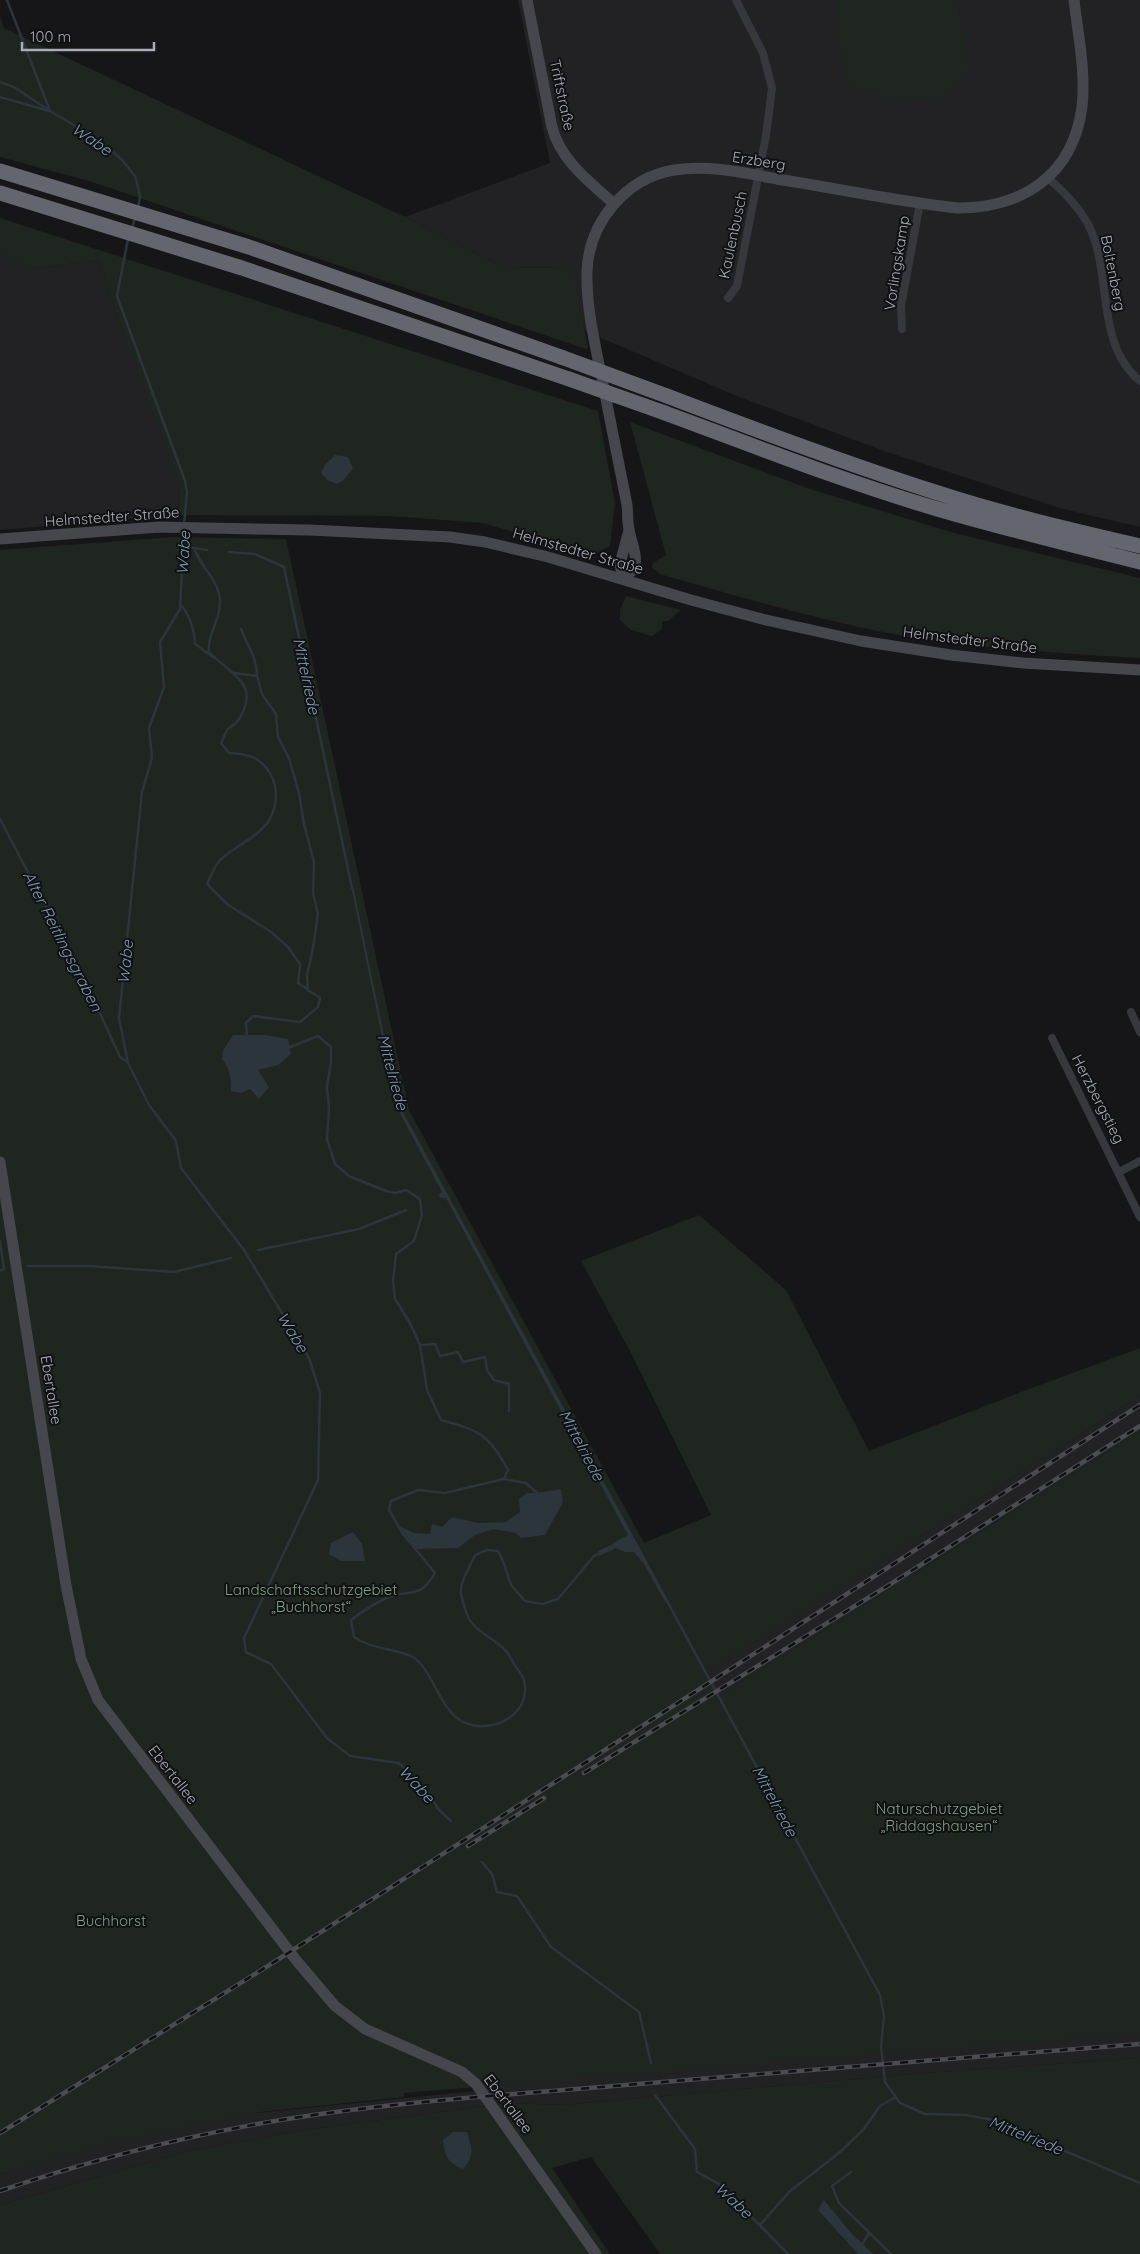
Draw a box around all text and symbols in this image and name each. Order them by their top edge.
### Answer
scale bar [22,20,155,52]
text: 100 m [30,27,71,46]
street label: Triftstraße [546,58,579,132]
water label: Wabe [68,118,117,160]
street label: Erzberg [731,147,787,174]
street label: Kaulenbusch [714,189,751,280]
street label: Vorlingskamp [880,214,913,312]
street label: Boltenberg [1097,233,1130,312]
street label: Helmstedter Straße [44,502,180,531]
street label: Helmstedter Straße [511,523,646,578]
water label: Wabe [172,530,194,575]
street label: Helmstedter Straße [902,622,1038,657]
water label: Mittelriede [289,636,325,717]
water label: Alter Reitlingsgraben [19,868,107,1015]
water label: Wabe [113,938,137,985]
water label: Mittelriede [373,1032,413,1113]
street label: Herzbergstieg [1068,1051,1129,1147]
water label: Wabe [273,1308,313,1357]
street label: Ebertallee [37,1354,66,1426]
water label: Mittelriede [555,1406,609,1485]
park label: Landschaftsschutzgebiet „Buchhorst“ [225,1580,397,1616]
street label: Ebertallee [144,1741,202,1808]
water label: Wabe [395,1761,440,1808]
water label: Mittelriede [748,1762,802,1841]
park label: Naturschutzgebiet „Riddagshausen“ [876,1799,1002,1835]
park label: Buchhorst [76,1911,146,1930]
street label: Ebertallee [480,2070,537,2137]
water label: Mittelriede [986,2111,1067,2159]
water label: Wabe [711,2178,758,2223]

